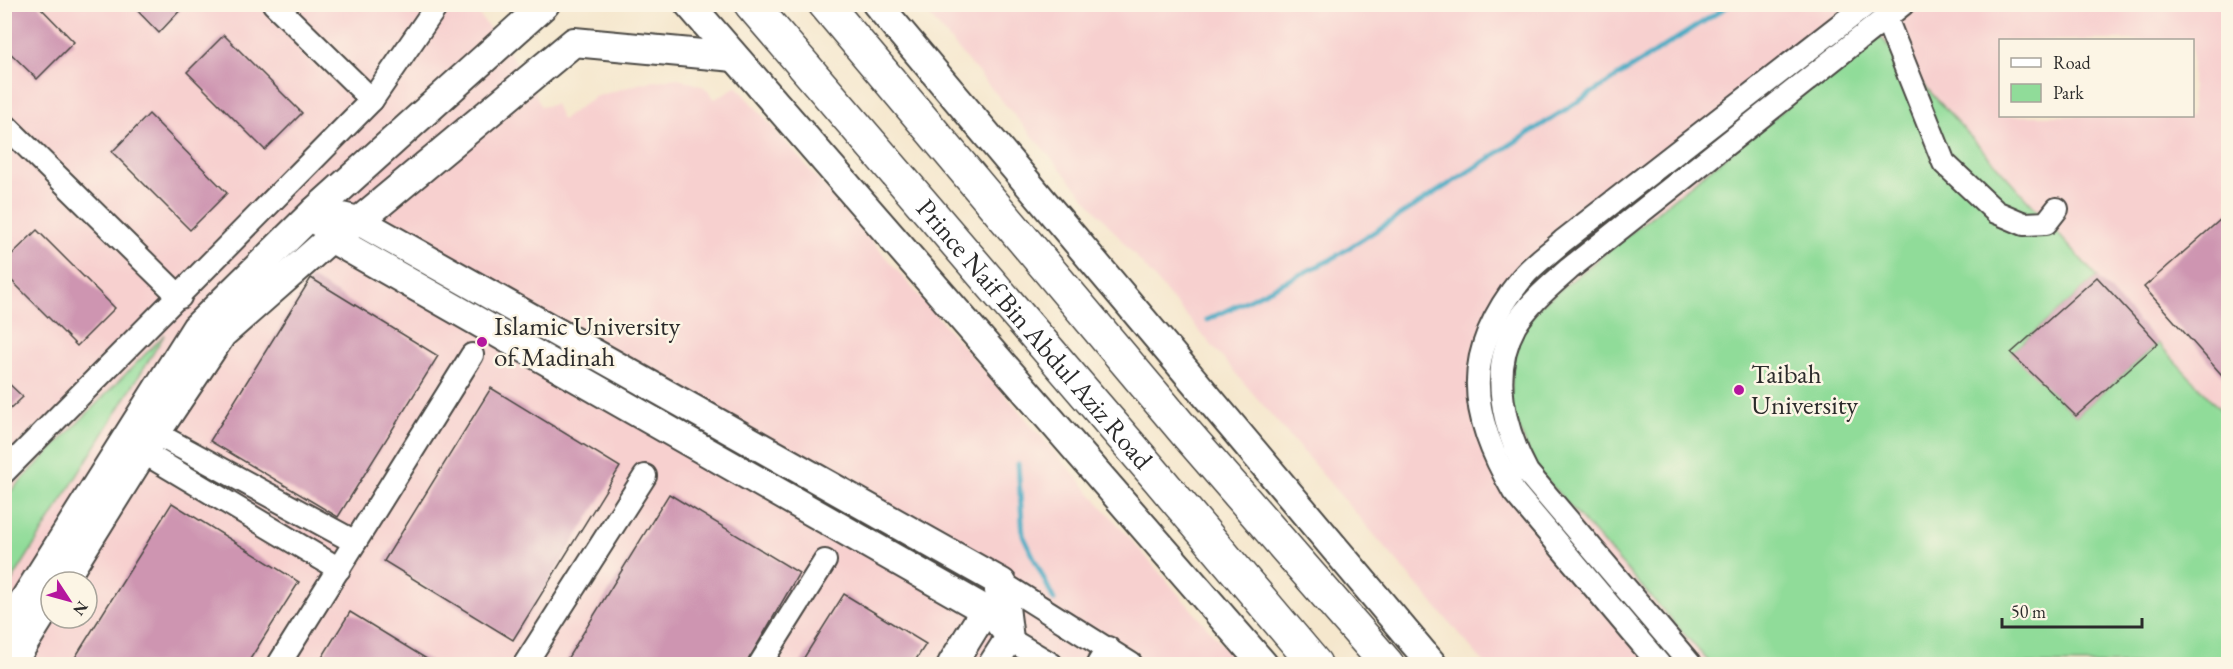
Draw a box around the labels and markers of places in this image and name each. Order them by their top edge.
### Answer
place label: Islamic University of Madinah [494,308,680,374]
marker: Islamic University of Madinah [475,335,489,349]
place label: Taibah University [1751,356,1858,422]
marker: Taibah University [1732,383,1746,397]

